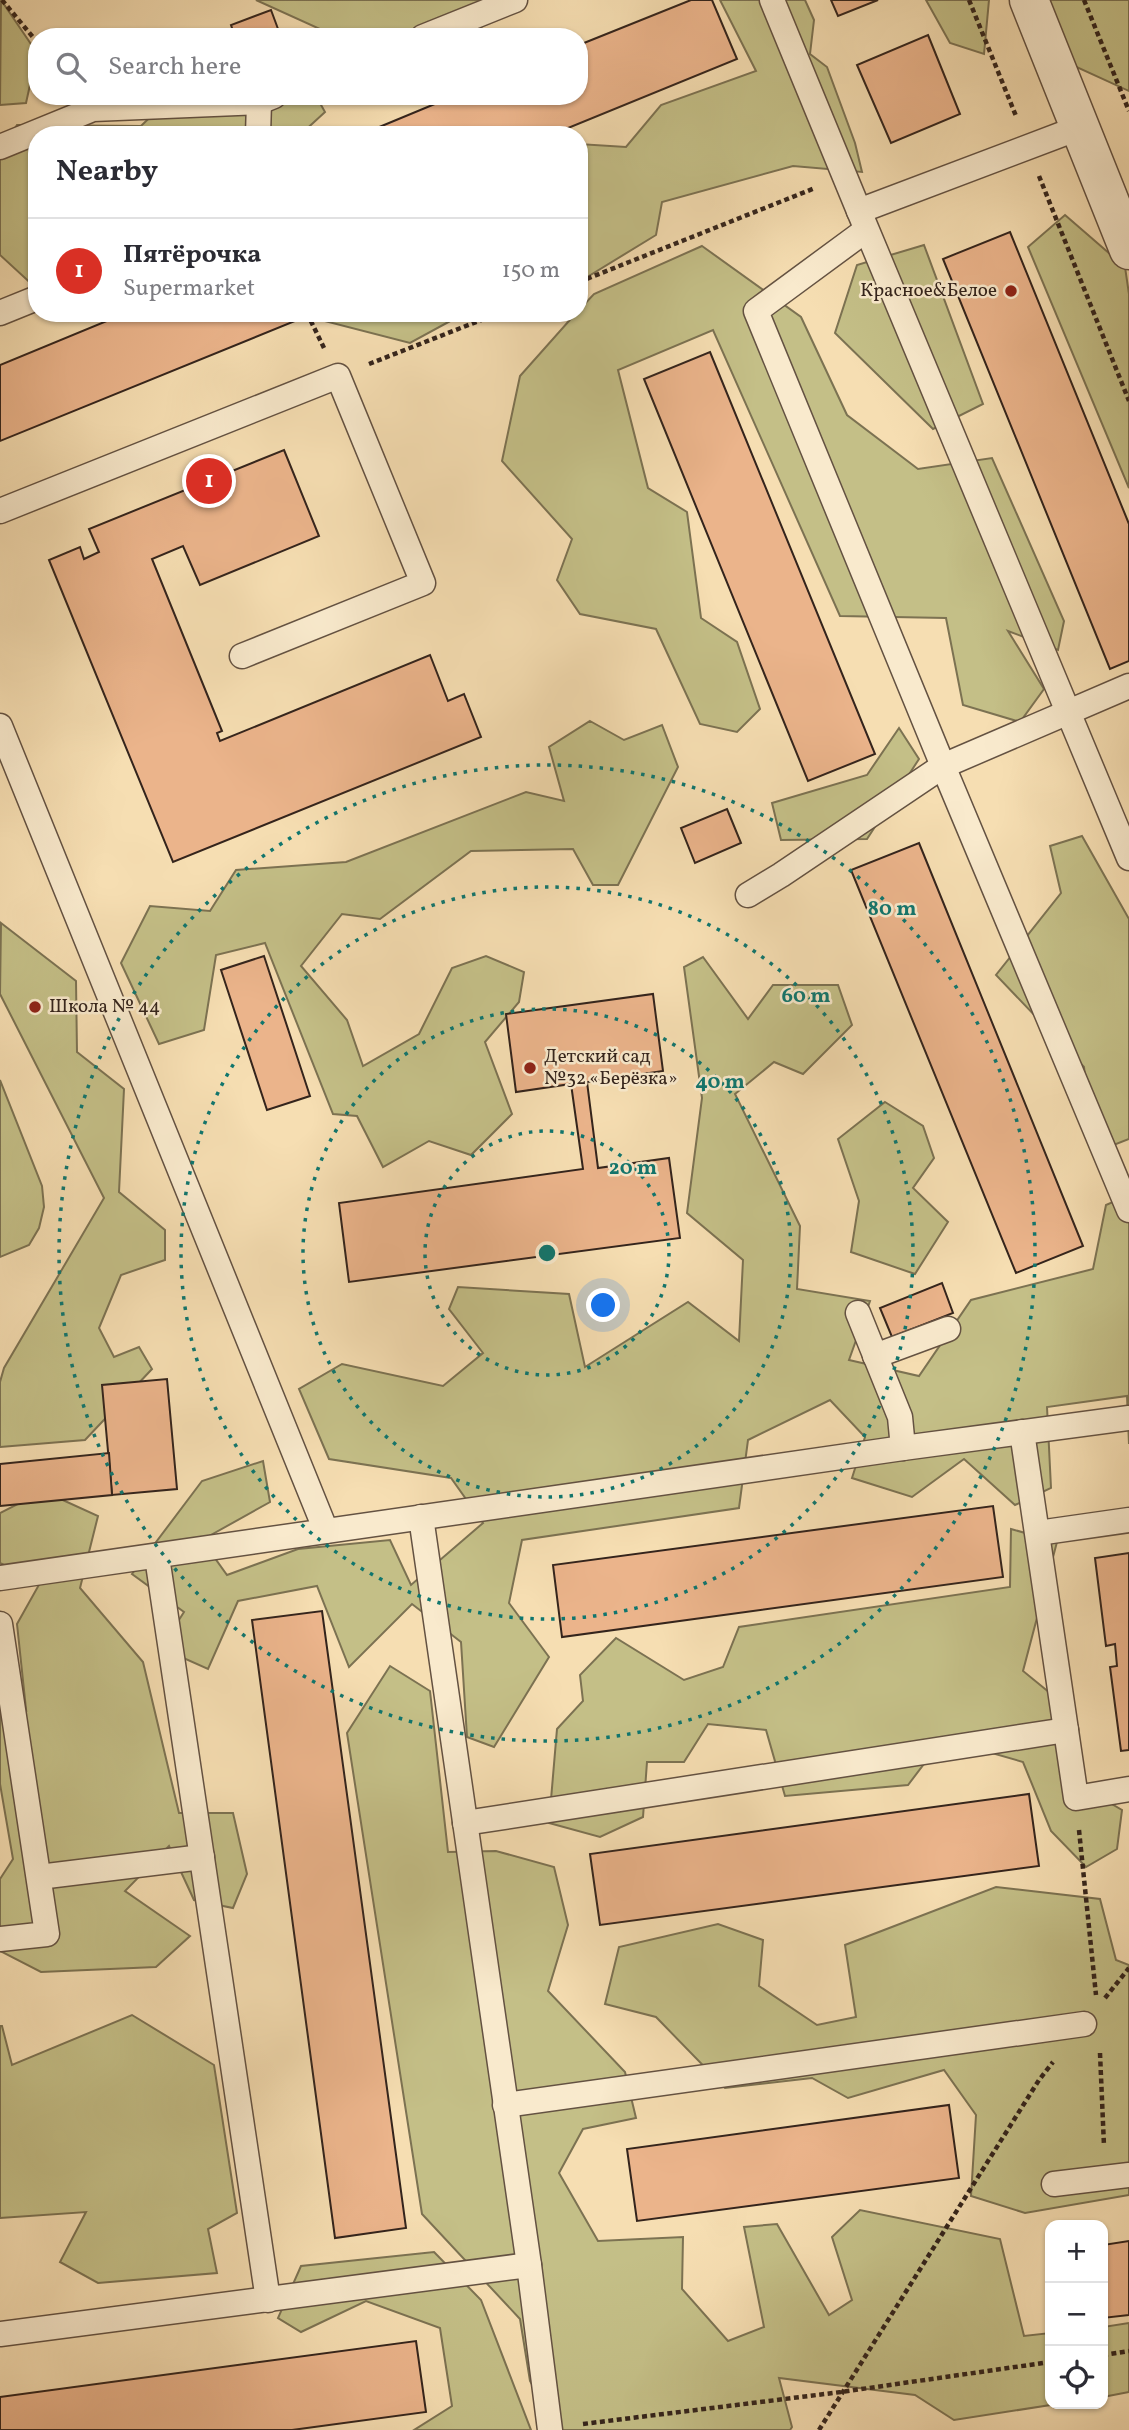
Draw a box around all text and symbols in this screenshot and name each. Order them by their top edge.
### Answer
search box [28,28,588,105]
icon: search [52,48,90,86]
text: Search here [108,49,241,85]
text: Nearby [56,151,158,193]
text: Пятёрочка [123,237,261,273]
text: 1 [74,255,84,287]
text: 150 m [502,255,560,287]
text: Supermarket [123,273,255,305]
place label: Красное&Белое [860,278,997,304]
marker: Красное&Белое [1003,283,1019,299]
pin: 1 [186,455,232,507]
text: 80 m [868,895,916,924]
text: 60 m [782,982,830,1011]
place label: Школа № 44 [49,994,160,1020]
marker: Школа № 44 [27,999,43,1015]
place label: Детский сад №32 «Берёзка» [544,1044,678,1092]
marker: Детский сад №32 «Берёзка» [522,1060,538,1076]
text: 40 m [695,1068,745,1097]
text: 20 m [609,1154,657,1183]
centre of rings [535,1241,559,1265]
your location [586,1288,620,1322]
map controls [1045,2220,1108,2409]
button: + [1045,2220,1108,2283]
button: − [1045,2283,1108,2346]
button: locate [1045,2346,1108,2409]

